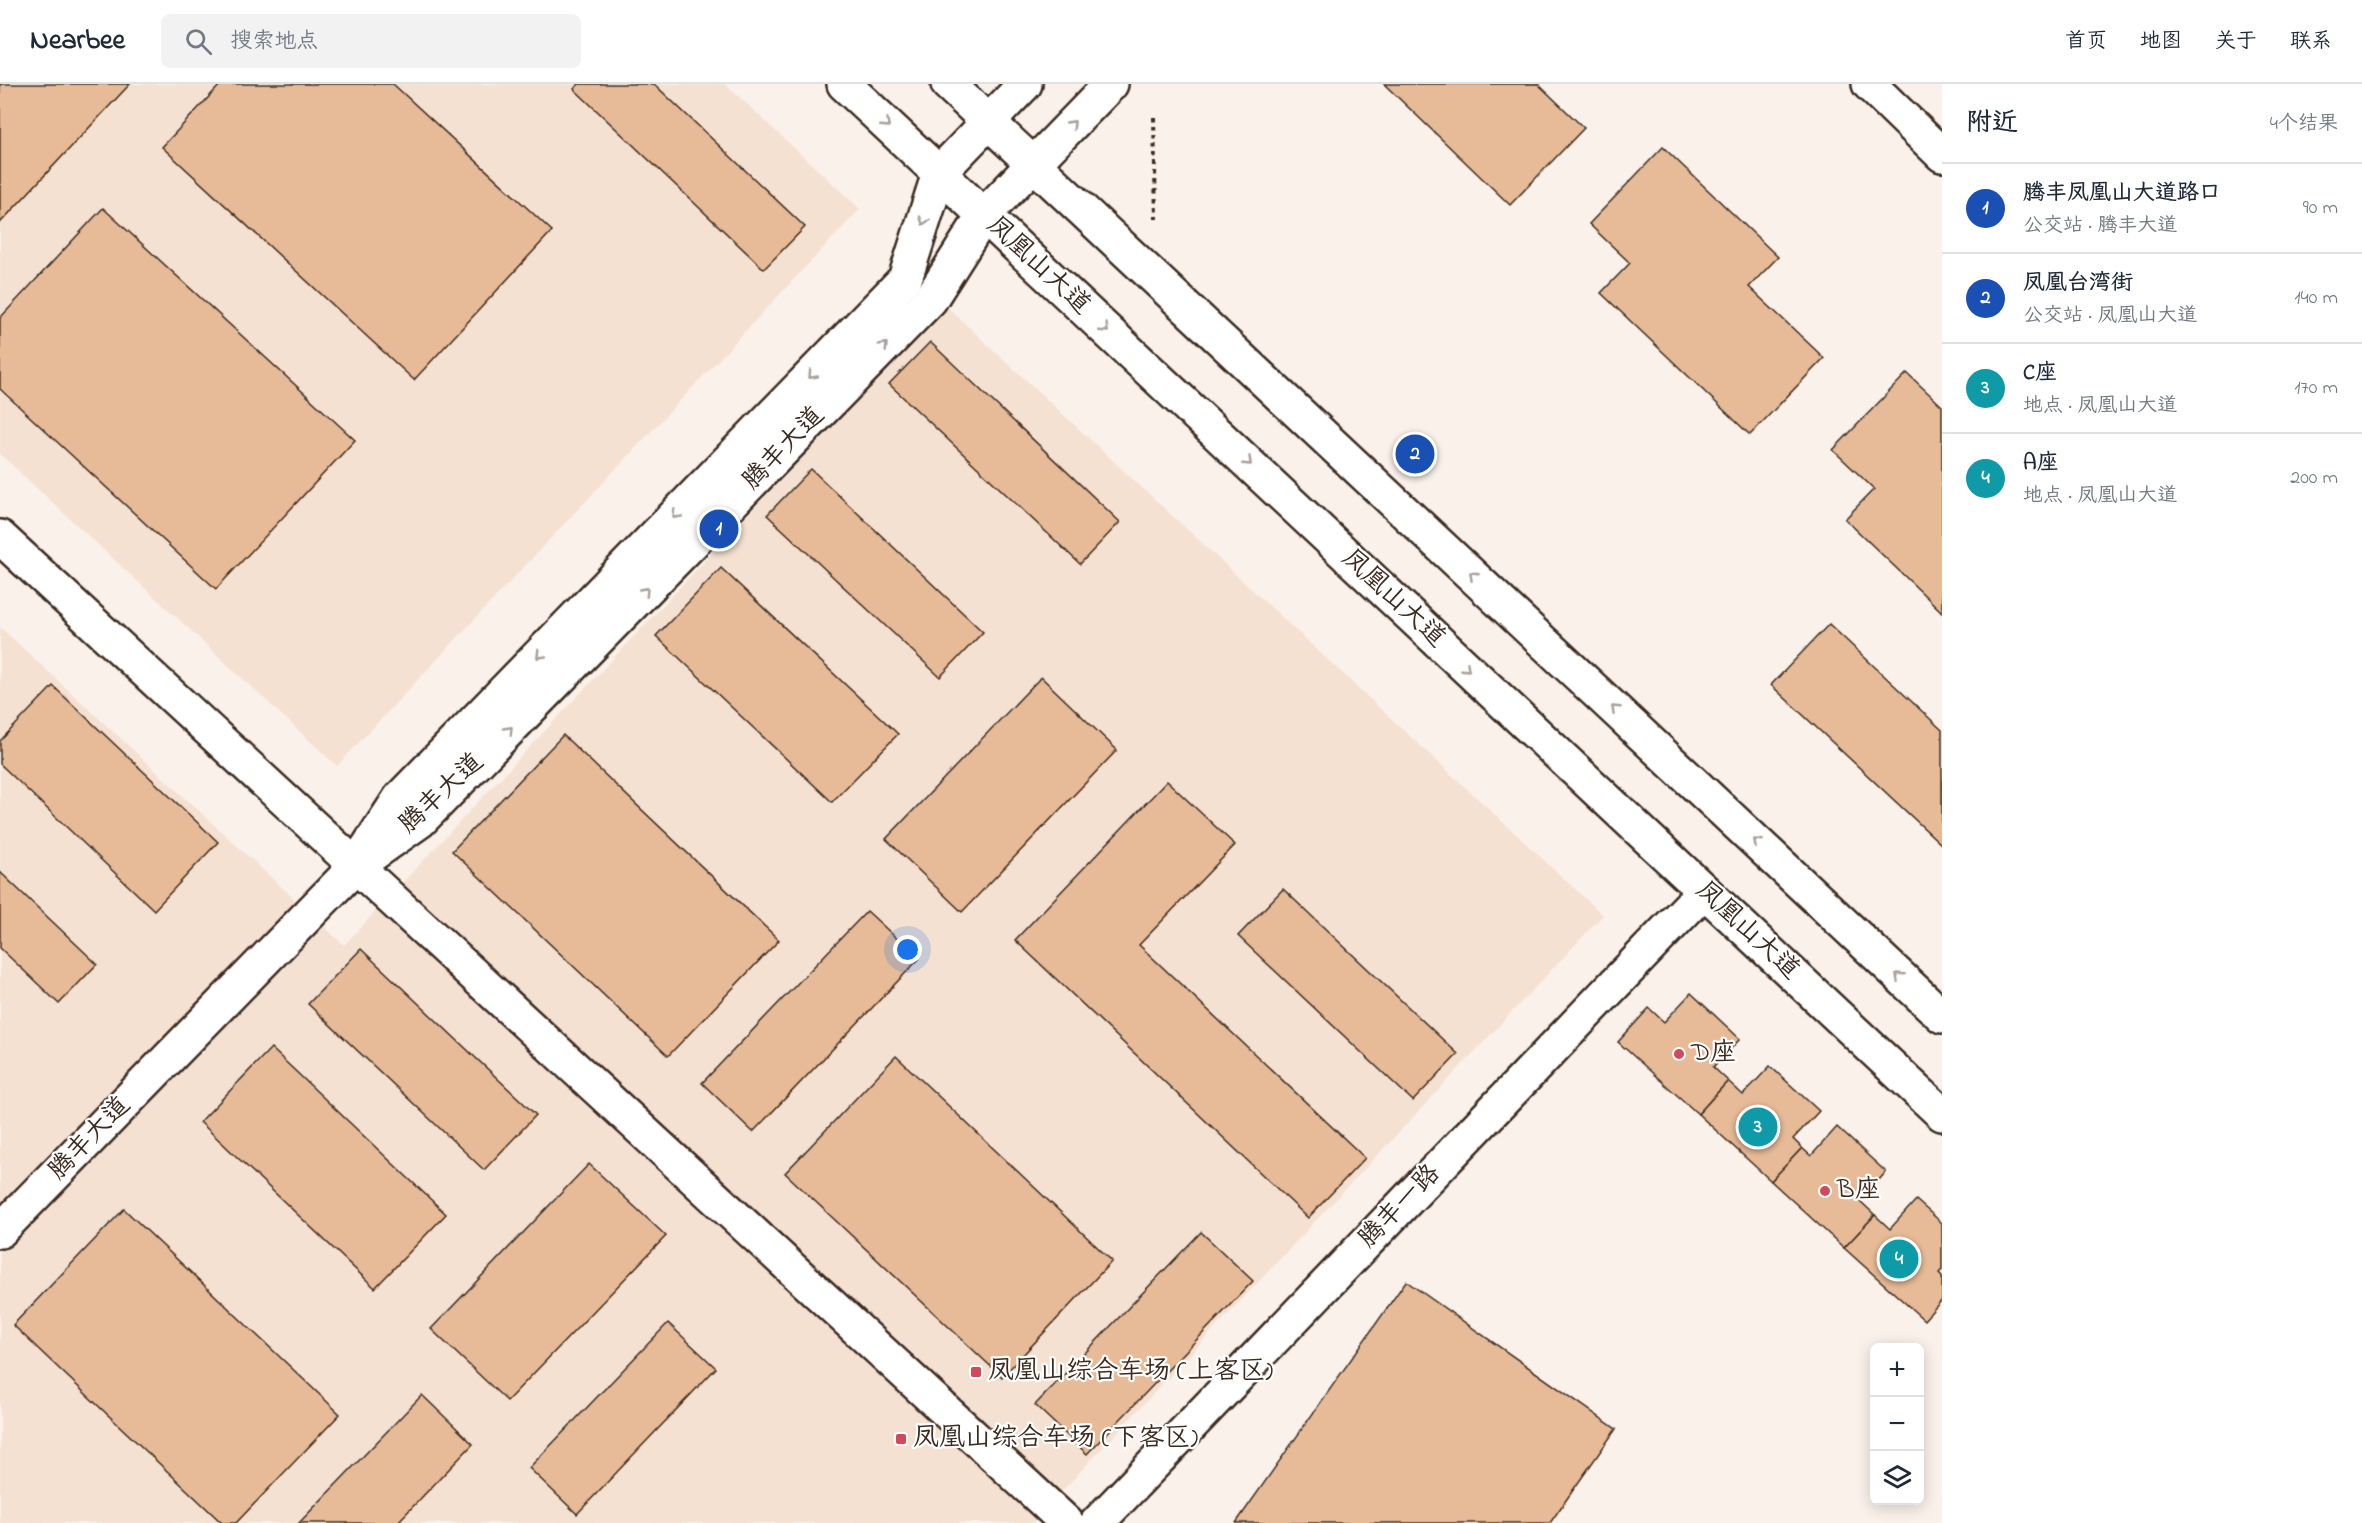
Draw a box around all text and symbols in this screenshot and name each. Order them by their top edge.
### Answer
search box [161,14,581,68]
text: Nearbee [30,21,125,62]
icon: search [182,25,215,58]
text: 搜索地点 [230,26,318,58]
text: 首页 [2065,27,2107,57]
text: 地图 [2140,27,2182,57]
text: 关于 [2215,27,2257,57]
text: 联系 [2290,27,2332,57]
text: 附近 [1966,105,2018,143]
text: 4个结果 [2270,110,2338,139]
one-way arrow [880,117,890,128]
one-way arrow [1064,120,1075,131]
text: 腾丰凤凰山大道路口 [2023,178,2221,210]
text: 1 [1982,194,1989,223]
text: 90 m [2303,194,2338,223]
street label: 凤凰山大道 [977,208,1099,324]
text: 公交站 · 腾丰大道 [2023,212,2177,241]
one-way arrow [918,215,931,226]
text: 凤凰台湾街 [2023,268,2133,300]
text: 2 [1981,284,1990,313]
text: 140 m [2294,284,2338,313]
text: 公交站 · 凤凰山大道 [2023,302,2197,331]
one-way arrow [1099,322,1109,333]
one-way arrow [877,343,888,354]
text: C座 [2023,358,2057,390]
one-way arrow [808,368,819,379]
text: 3 [1981,374,1990,403]
text: 170 m [2294,374,2338,403]
text: 地点 · 凤凰山大道 [2023,392,2177,421]
street label: 腾丰大道 [734,398,834,500]
pin: 2 [1396,432,1434,476]
text: A座 [2023,448,2059,480]
one-way arrow [1240,455,1251,466]
text: 4 [1981,464,1990,493]
text: 200 m [2290,464,2338,493]
text: 地点 · 凤凰山大道 [2023,482,2177,511]
pin: 1 [700,506,738,552]
one-way arrow [672,507,683,518]
street label: 凤凰山大道 [1332,541,1454,657]
one-way arrow [1469,572,1480,583]
one-way arrow [638,587,649,598]
one-way arrow [536,647,547,658]
one-way arrow [1459,660,1470,671]
one-way arrow [1611,705,1622,716]
one-way arrow [502,726,513,736]
street label: 腾丰大道 [391,745,493,843]
one-way arrow [1753,838,1764,849]
street label: 凤凰山大道 [1686,873,1808,989]
your location [893,935,922,964]
one-way arrow [1896,972,1907,983]
place label: D座 [1690,1035,1736,1073]
marker: D座 [1672,1047,1686,1061]
street label: 腾丰大道 [40,1088,140,1190]
pin: 3 [1738,1104,1778,1150]
street label: 腾丰一路 [1350,1156,1450,1258]
place label: B座 [1836,1172,1881,1210]
marker: B座 [1818,1184,1832,1198]
pin: 4 [1880,1236,1918,1282]
map controls [1870,1343,1924,1505]
button: + [1870,1343,1924,1397]
place label: 凤凰山综合车场 (上客区) [988,1353,1273,1391]
marker: 凤凰山综合车场 (上客区) [969,1365,983,1379]
button: − [1870,1397,1924,1451]
place label: 凤凰山综合车场 (下客区) [913,1420,1198,1458]
marker: 凤凰山综合车场 (下客区) [894,1432,908,1446]
button: layers [1870,1451,1924,1505]

